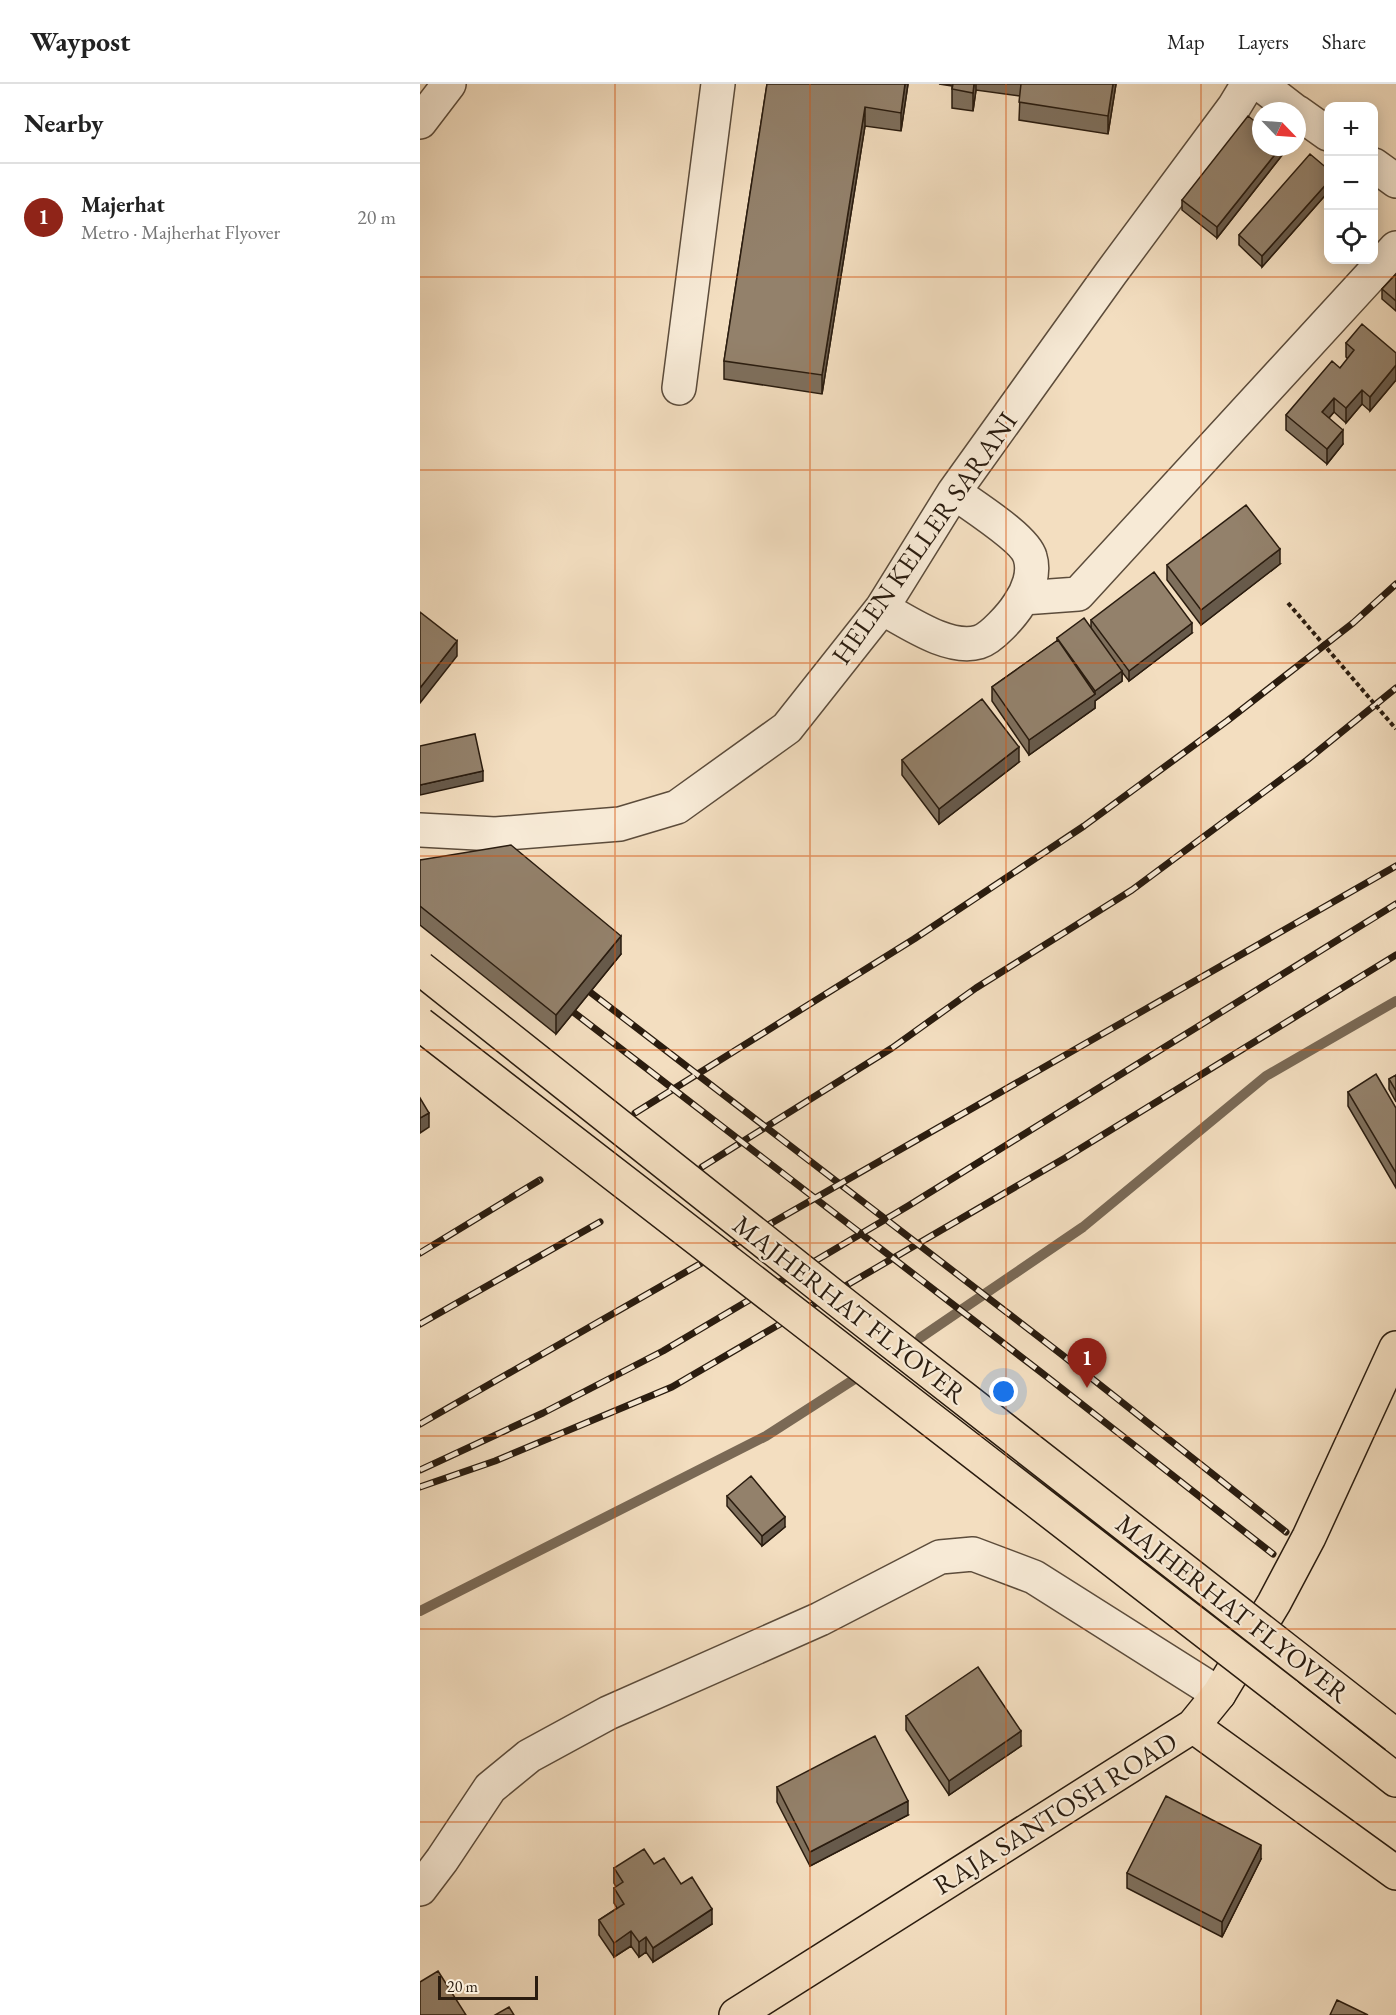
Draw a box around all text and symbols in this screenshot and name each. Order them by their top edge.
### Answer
text: Waypost [30,23,131,59]
text: Map [1167,28,1205,55]
text: Layers [1238,28,1289,55]
text: Share [1322,28,1366,55]
north arrow [1252,102,1306,156]
map controls [1324,102,1378,264]
button: + [1324,102,1378,156]
text: Nearby [24,106,104,140]
button: − [1324,156,1378,210]
text: Majerhat [81,190,165,219]
text: 1 [38,204,49,230]
text: 20 m [357,204,396,230]
button: locate [1324,210,1378,264]
text: Metro · Majherhat Flyover [81,219,280,245]
street label: HELEN KELLER SARANI [823,405,1025,671]
street label: MAJHERHAT FLYOVER [726,1207,974,1412]
pin: 1 [1068,1338,1106,1388]
your location [989,1377,1018,1406]
street label: MAJHERHAT FLYOVER [1109,1506,1357,1711]
street label: RAJA SANTOSH ROAD [927,1724,1183,1902]
scale bar [438,1973,538,2000]
text: 20 m [447,1976,478,1997]

